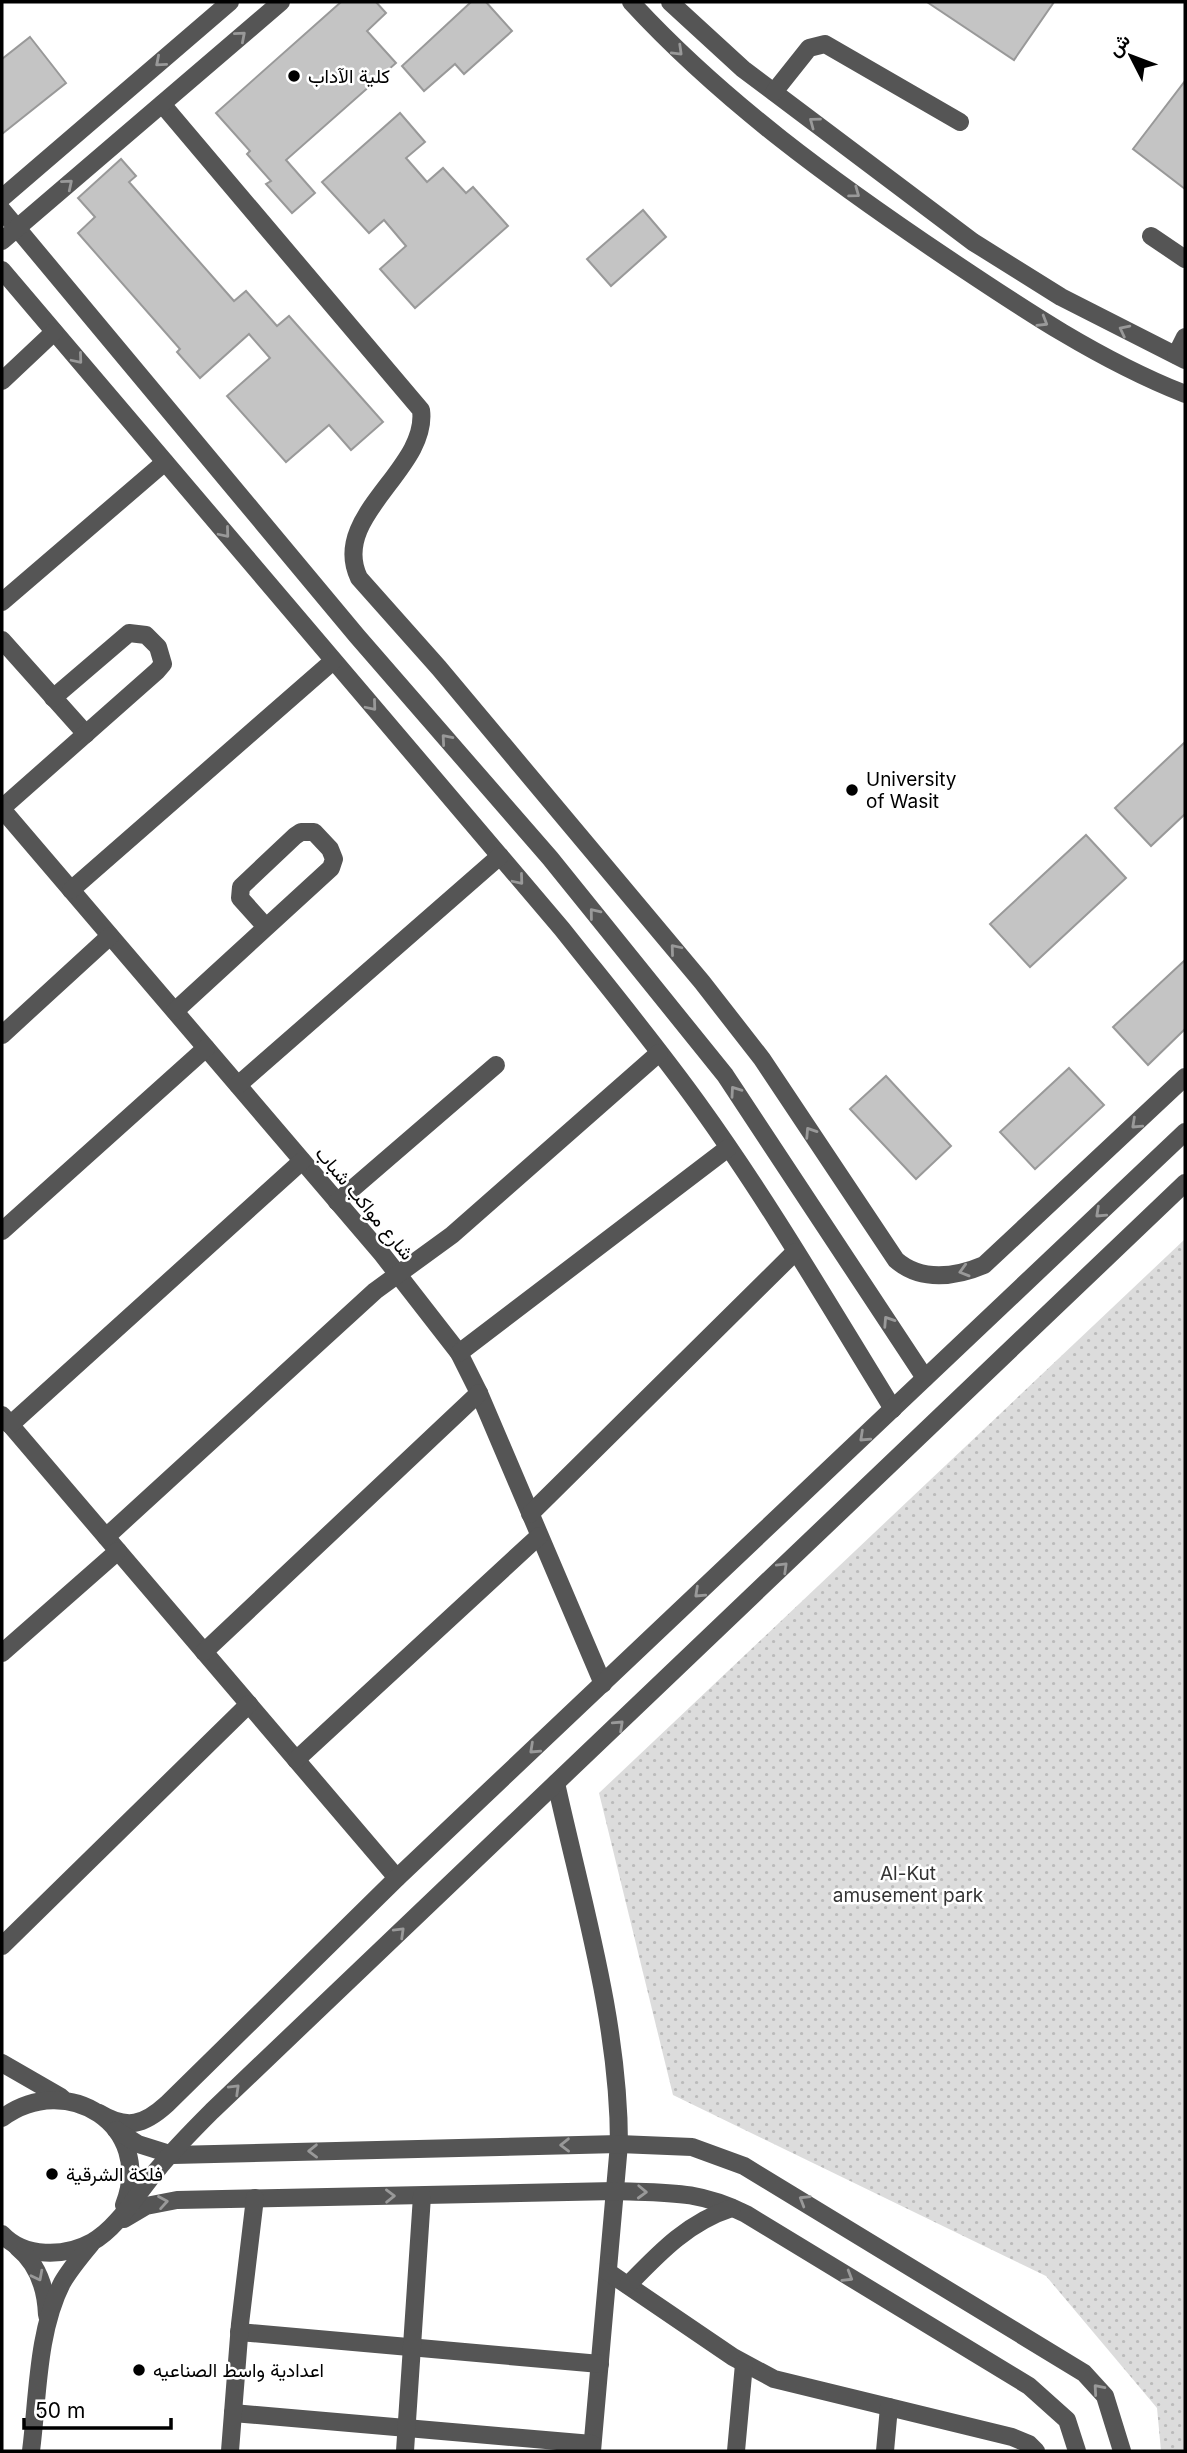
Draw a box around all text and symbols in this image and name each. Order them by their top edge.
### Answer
north arrow [1096,21,1166,91]
text: ش [1103,29,1135,61]
one-way arrow [233,32,246,44]
one-way arrow [670,42,683,55]
one-way arrow [155,54,168,66]
place label: كلية الآداب [308,65,390,88]
marker: كلية الآداب [286,68,302,84]
one-way arrow [809,117,821,130]
one-way arrow [60,179,73,192]
one-way arrow [847,185,860,198]
one-way arrow [1035,313,1048,326]
one-way arrow [1119,325,1131,339]
one-way arrow [70,351,82,364]
one-way arrow [217,524,229,537]
one-way arrow [364,698,376,711]
one-way arrow [442,734,454,747]
place label: University of Wasit [866,768,957,813]
marker: University of Wasit [844,782,860,798]
one-way arrow [511,871,523,884]
one-way arrow [589,908,602,920]
one-way arrow [671,945,683,958]
one-way arrow [731,1086,743,1099]
one-way arrow [1131,1116,1144,1129]
one-way arrow [805,1126,818,1139]
street label: شارع مواكب شباب [310,1142,419,1265]
one-way arrow [1095,1204,1108,1217]
one-way arrow [959,1263,971,1278]
one-way arrow [884,1316,896,1329]
one-way arrow [859,1428,872,1441]
one-way arrow [775,1563,788,1576]
one-way arrow [694,1585,707,1597]
one-way arrow [611,1721,624,1734]
one-way arrow [529,1741,542,1754]
park label: Al-Kut amusement park [833,1862,984,1907]
one-way arrow [392,1927,405,1940]
one-way arrow [227,2084,240,2097]
one-way arrow [559,2138,570,2153]
one-way arrow [307,2144,318,2159]
place label: فلكة الشرقية [66,2163,163,2186]
marker: فلكة الشرقية [44,2166,60,2182]
one-way arrow [638,2184,648,2200]
one-way arrow [386,2188,396,2204]
one-way arrow [157,2195,169,2210]
one-way arrow [799,2195,812,2208]
one-way arrow [841,2268,854,2281]
one-way arrow [30,2269,44,2281]
place label: اعدادية واسط الصناعيه [153,2359,324,2382]
marker: اعدادية واسط الصناعيه [131,2362,147,2378]
one-way arrow [1094,2384,1106,2397]
scale bar [24,2386,172,2430]
text: 50 m [35,2398,85,2423]

